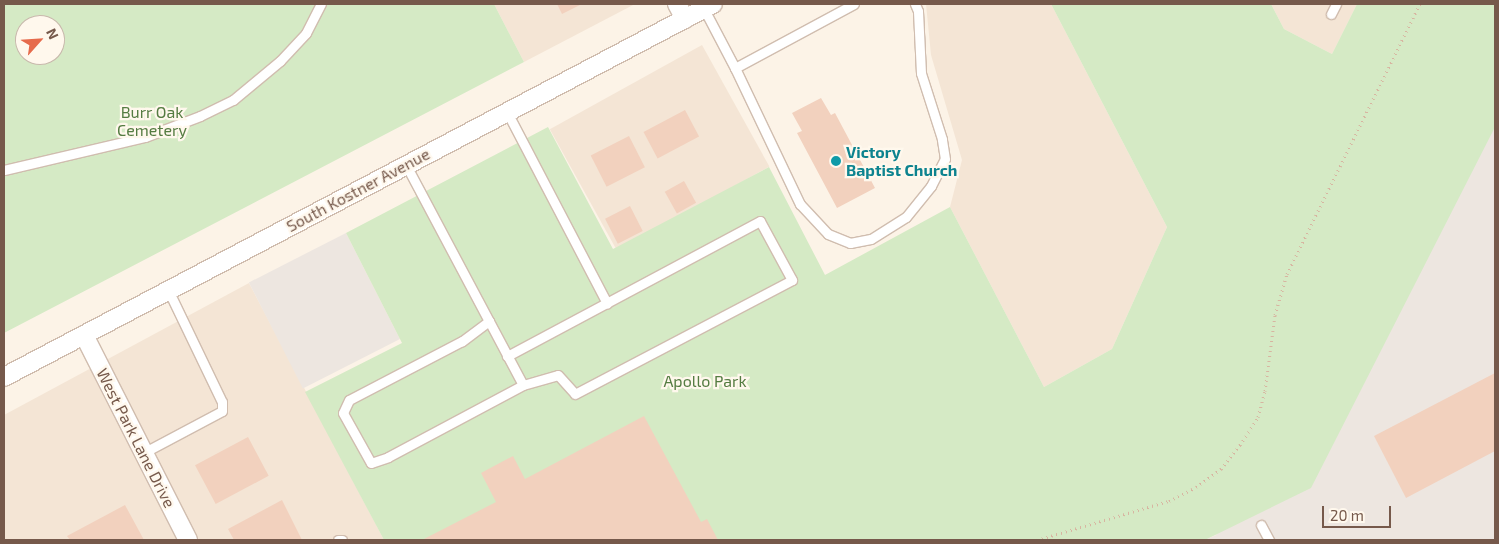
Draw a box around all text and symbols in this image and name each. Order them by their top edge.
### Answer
north arrow [15,15,65,65]
text: N [43,25,63,42]
park label: Burr Oak Cemetery [117,102,187,140]
place label: Victory Baptist Church [846,142,957,180]
street label: South Kostner Avenue [283,144,433,236]
marker: Victory Baptist Church [830,155,842,167]
street label: West Park Lane Drive [92,365,180,511]
park label: Apollo Park [663,371,747,391]
scale bar [1324,496,1393,528]
text: 20 m [1330,506,1364,524]

